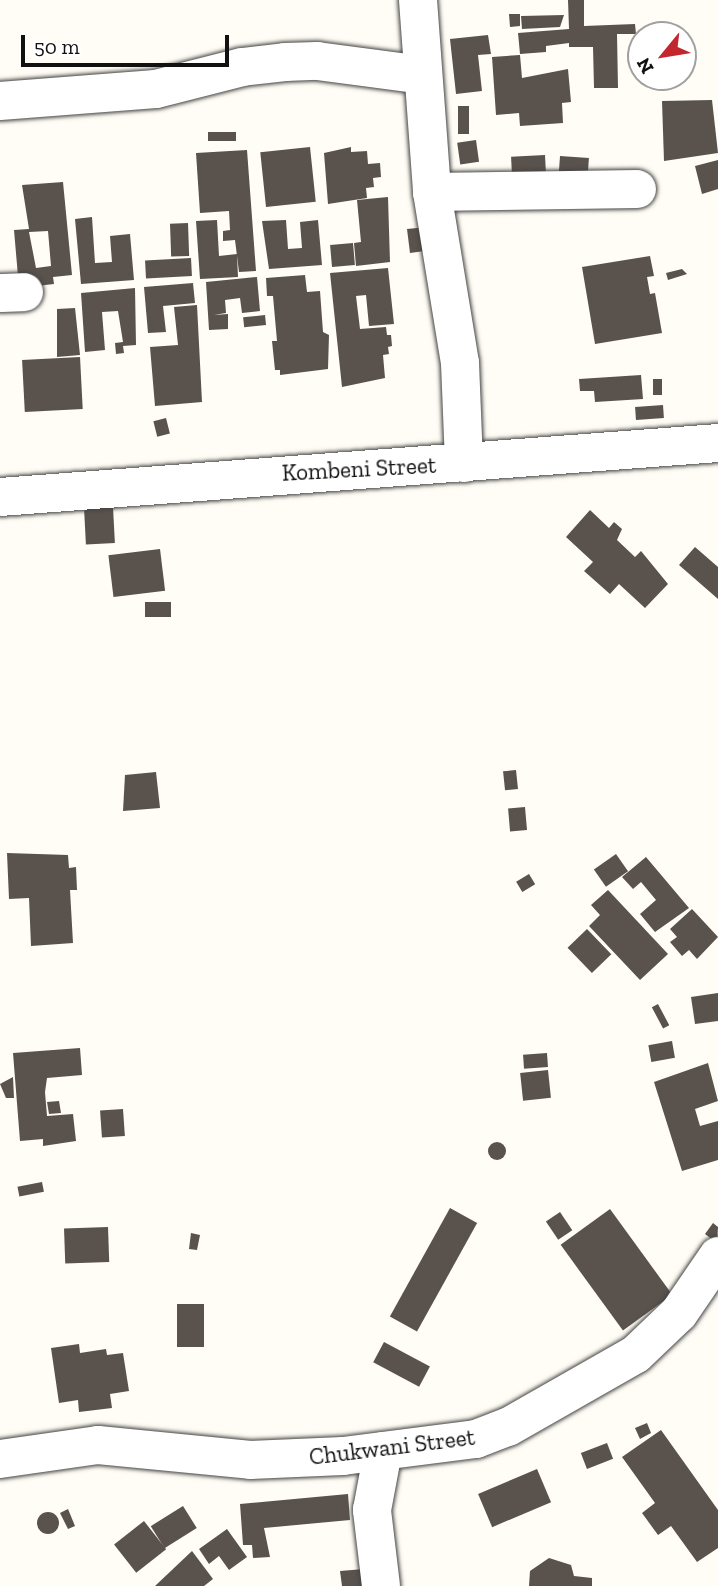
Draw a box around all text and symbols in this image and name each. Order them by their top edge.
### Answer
scale bar [24,21,233,65]
north arrow [627,21,697,91]
text: 50 m [34,34,80,59]
text: N [632,54,659,78]
street label: Kombeni Street [281,451,437,487]
street label: Chukwani Street [308,1423,476,1471]

